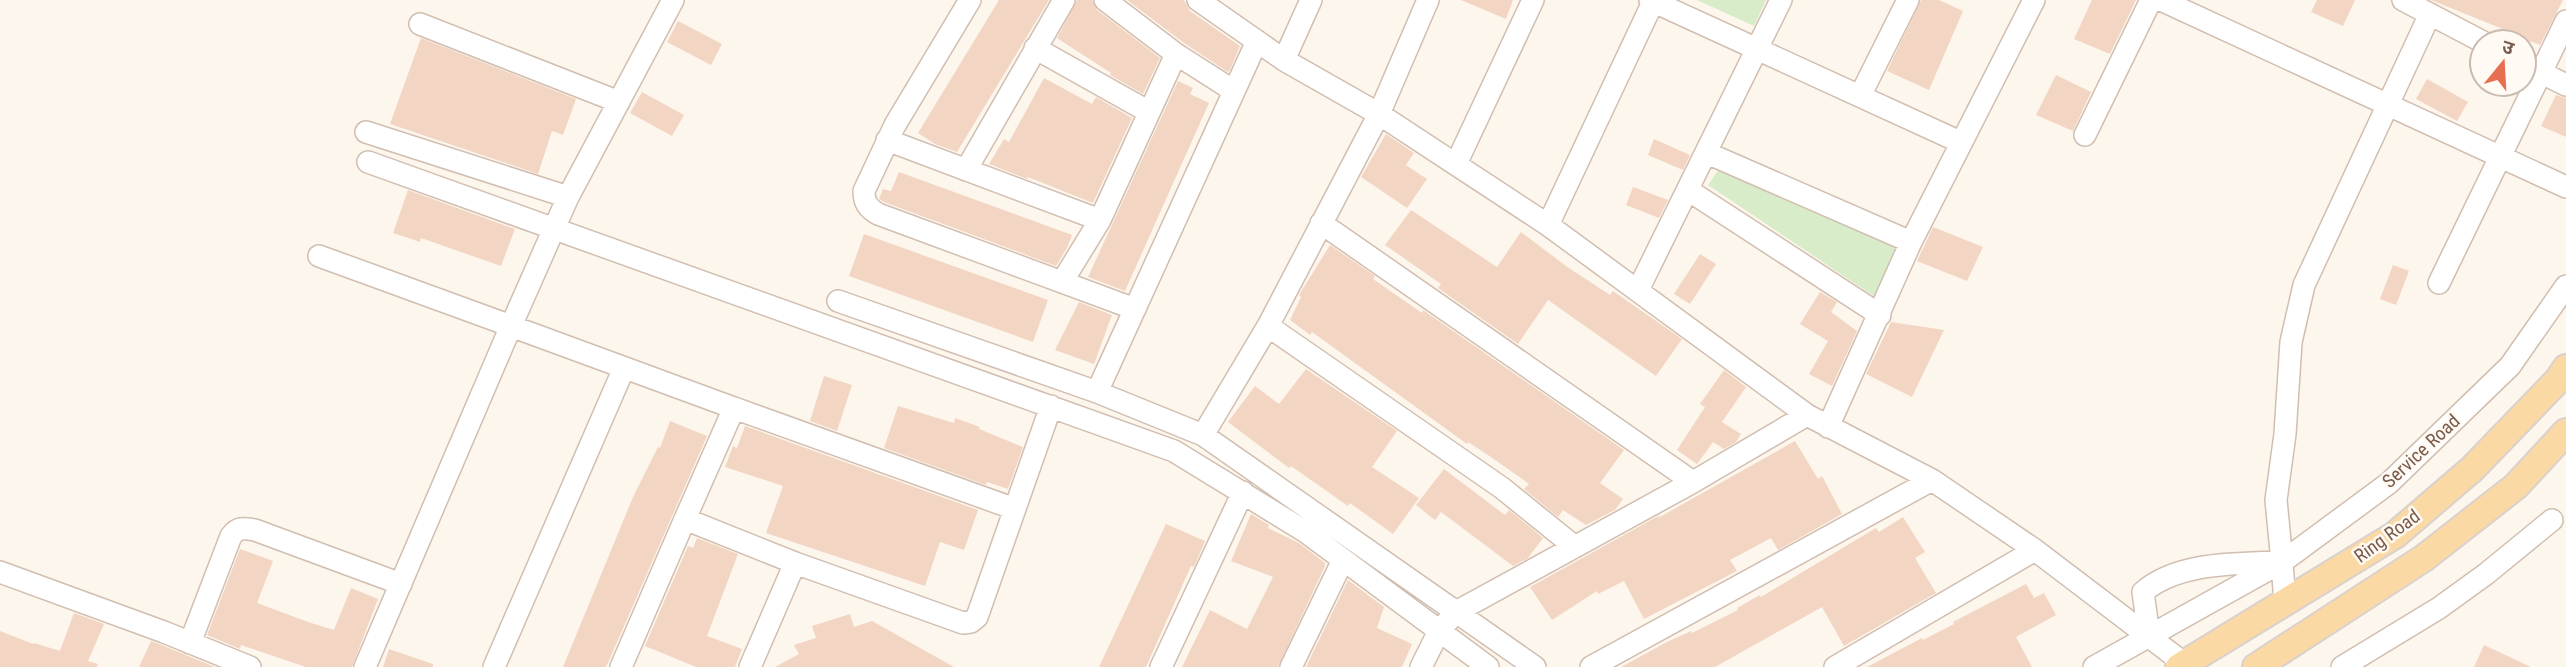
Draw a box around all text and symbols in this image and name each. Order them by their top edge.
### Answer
north arrow [2468,28,2538,98]
text: उ [2499,35,2518,60]
street label: Service Road [2378,409,2464,493]
street label: Ring Road [2350,504,2424,568]

